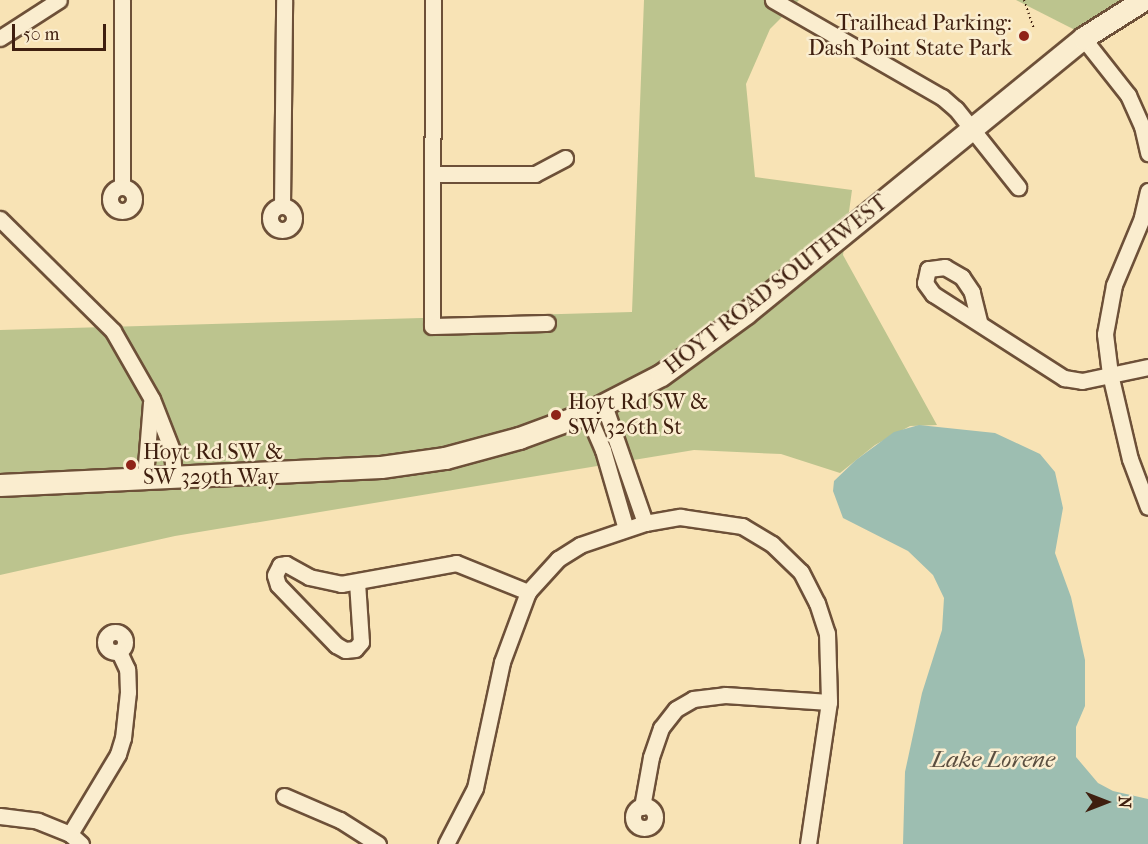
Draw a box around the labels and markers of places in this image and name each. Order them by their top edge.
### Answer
place label: Trailhead Parking: Dash Point State Park [808,10,1012,62]
marker: Trailhead Parking: Dash Point State Park [1017,29,1031,43]
place label: Hoyt Rd SW & SW 326th St [568,389,708,440]
marker: Hoyt Rd SW & SW 326th St [549,408,563,422]
place label: Hoyt Rd SW & SW 329th Way [143,439,283,490]
marker: Hoyt Rd SW & SW 329th Way [124,458,138,472]

